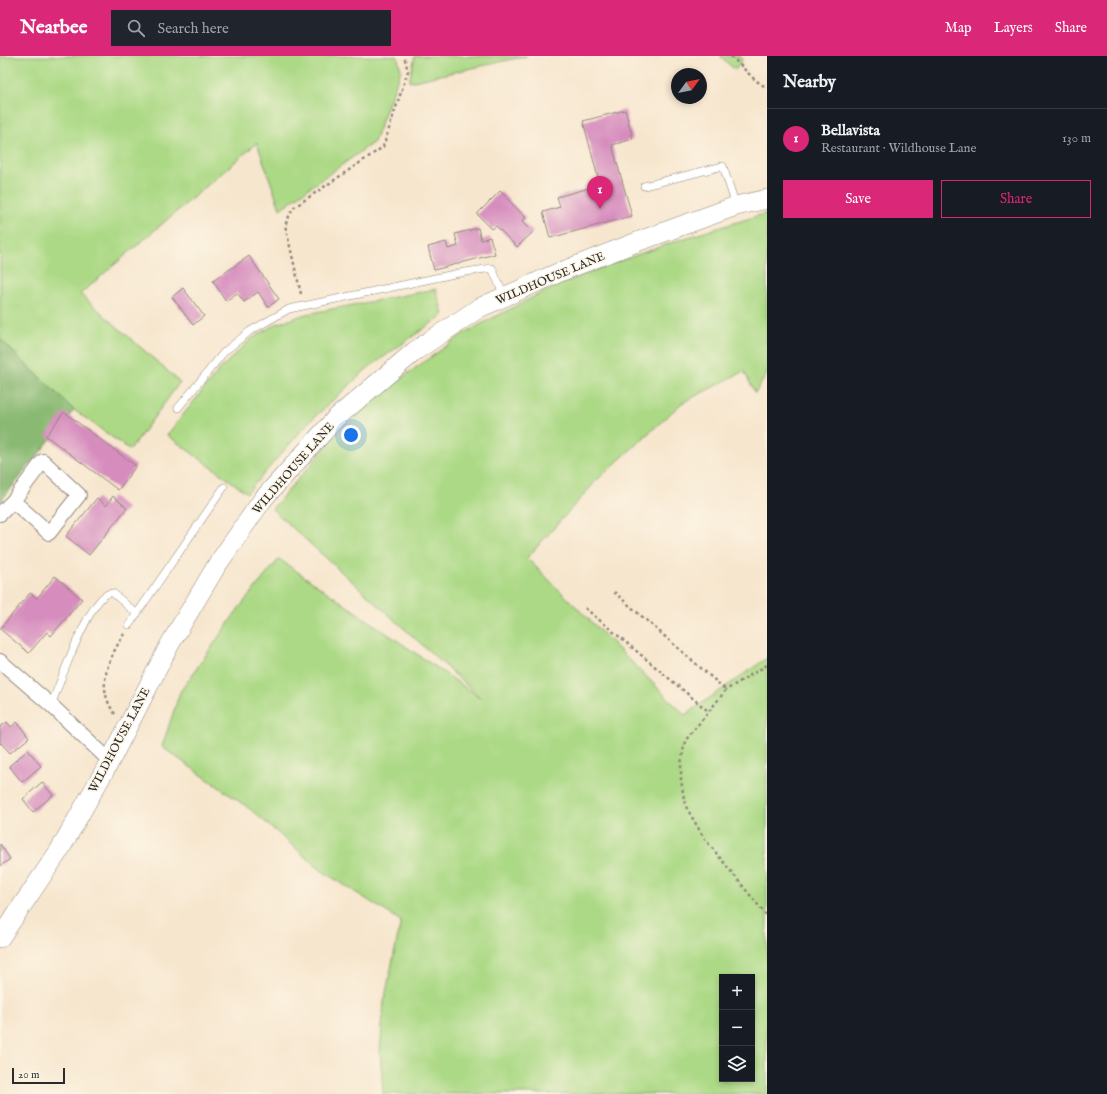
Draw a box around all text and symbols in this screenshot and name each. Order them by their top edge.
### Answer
search box [111,10,391,46]
text: Nearbee [20,16,87,40]
icon: search [125,17,147,39]
text: Search here [157,19,229,38]
text: Map [945,19,972,37]
text: Layers [994,19,1033,37]
text: Share [1055,19,1087,37]
north arrow [671,68,707,104]
text: Nearby [783,72,836,93]
text: Bellavista [821,121,880,140]
text: 1 [794,130,798,147]
text: 130 m [1062,130,1091,147]
text: Restaurant · Wildhouse Lane [821,140,976,157]
pin: 1 [587,176,613,209]
button: Save [783,180,933,218]
button: Share [941,180,1091,218]
street label: WILDHOUSE LANE [493,249,607,308]
street label: WILDHOUSE LANE [249,419,337,517]
your location [341,425,361,445]
street label: WILDHOUSE LANE [85,685,154,795]
map controls [719,974,755,1082]
button: + [719,974,755,1010]
button: − [719,1010,755,1046]
button: layers [719,1046,755,1082]
scale bar [12,1066,65,1085]
text: 20 m [18,1068,39,1082]

